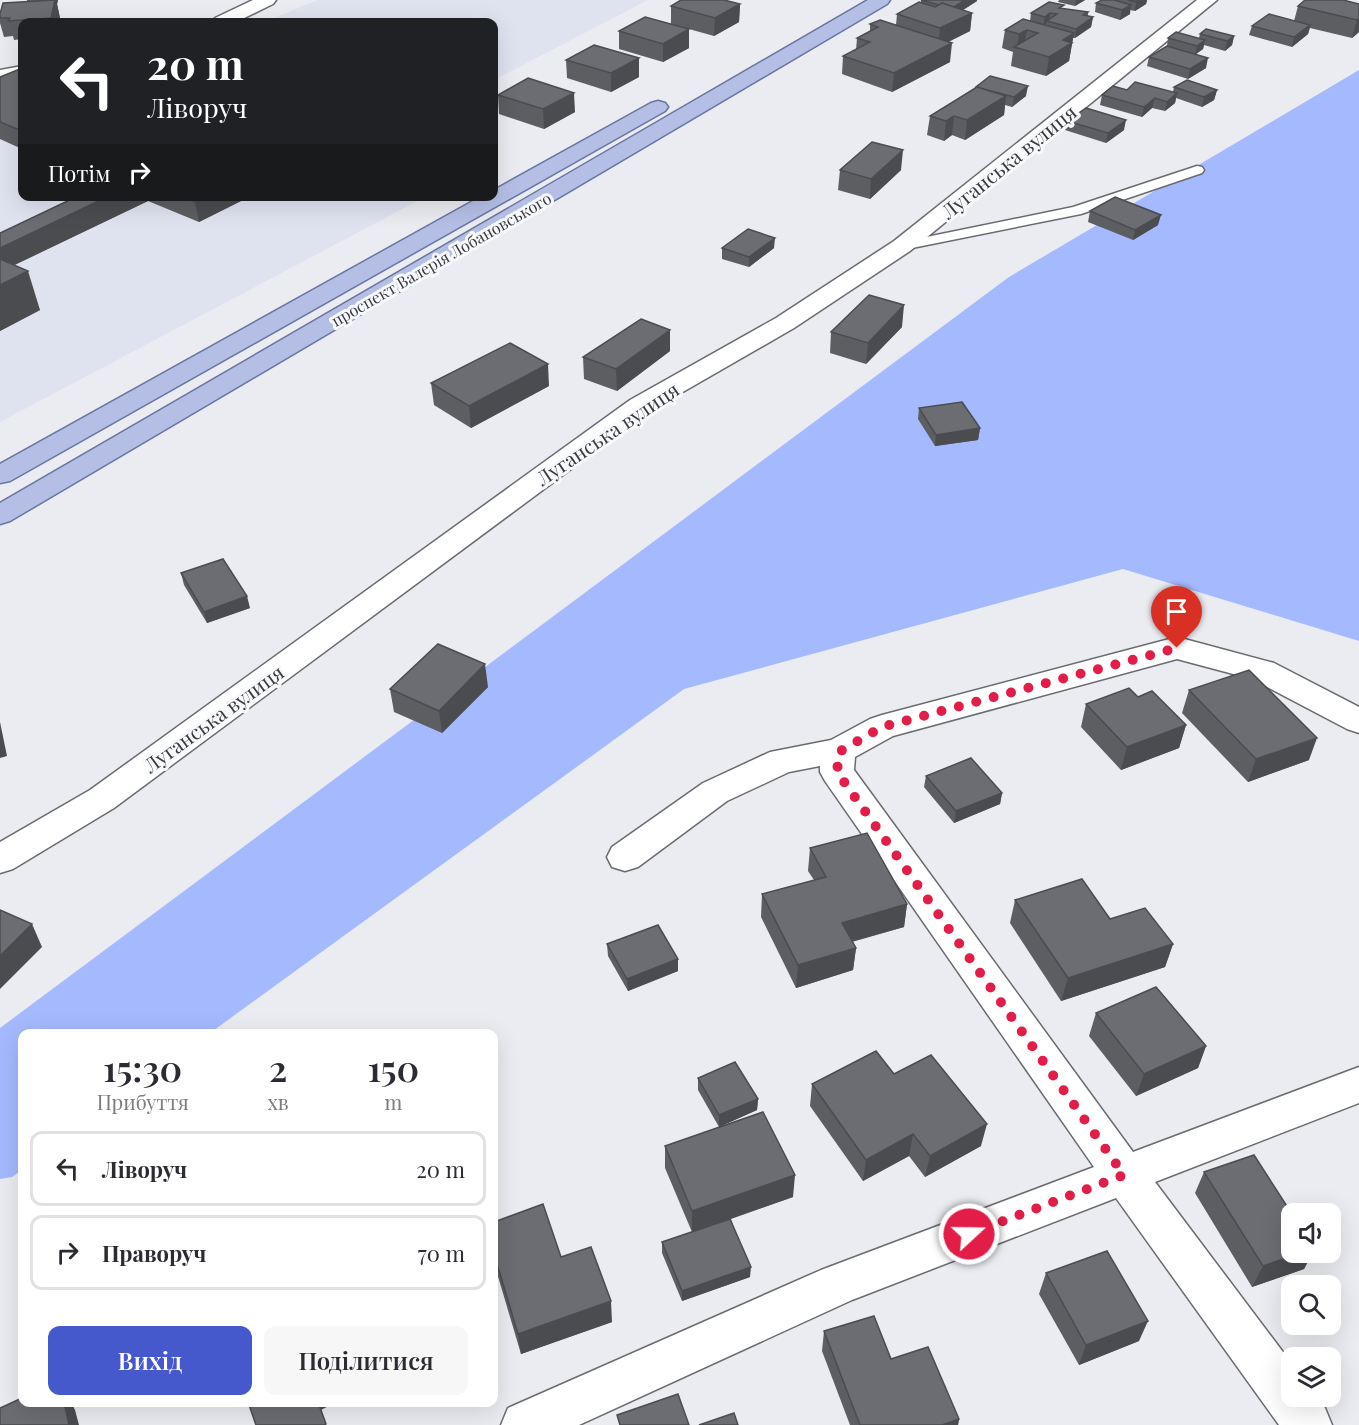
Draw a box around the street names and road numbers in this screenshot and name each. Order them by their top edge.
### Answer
street label: Луганська вулиця [934,98,1082,225]
street label: проспект Валерія Лобановського [327,187,555,331]
street label: Луганська вулиця [529,375,684,491]
street label: Луганська вулиця [137,658,289,779]

